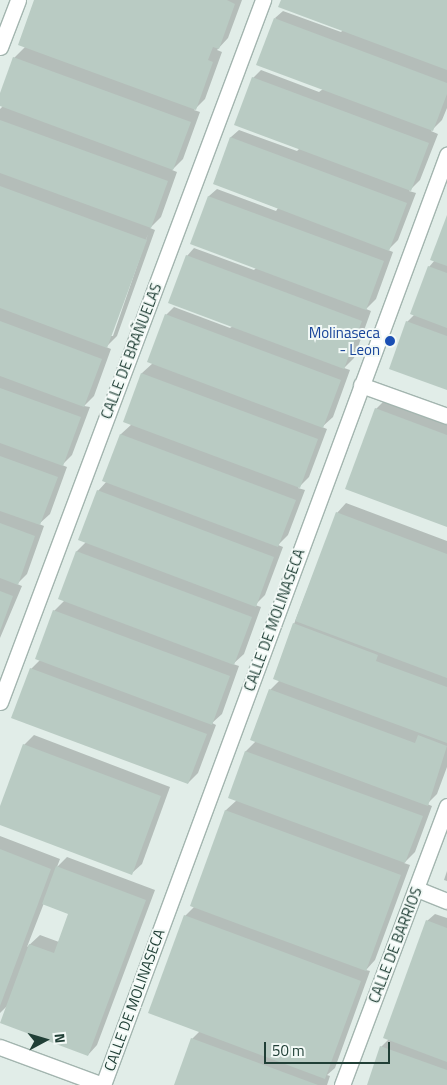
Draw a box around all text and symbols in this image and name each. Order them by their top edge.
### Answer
street label: CALLE DE BRAÑUELAS [97,281,165,421]
place label: Molinaseca - Leon [309,323,380,358]
marker: Molinaseca - Leon [384,335,396,347]
street label: CALLE DE MOLINASECA [240,546,308,694]
street label: CALLE DE BARRIOS [365,885,425,1005]
street label: CALLE DE MOLINASECA [100,926,168,1074]
north arrow [20,1015,70,1065]
text: N [49,1032,71,1044]
scale bar [267,1032,393,1064]
text: 50 m [272,1039,305,1062]

